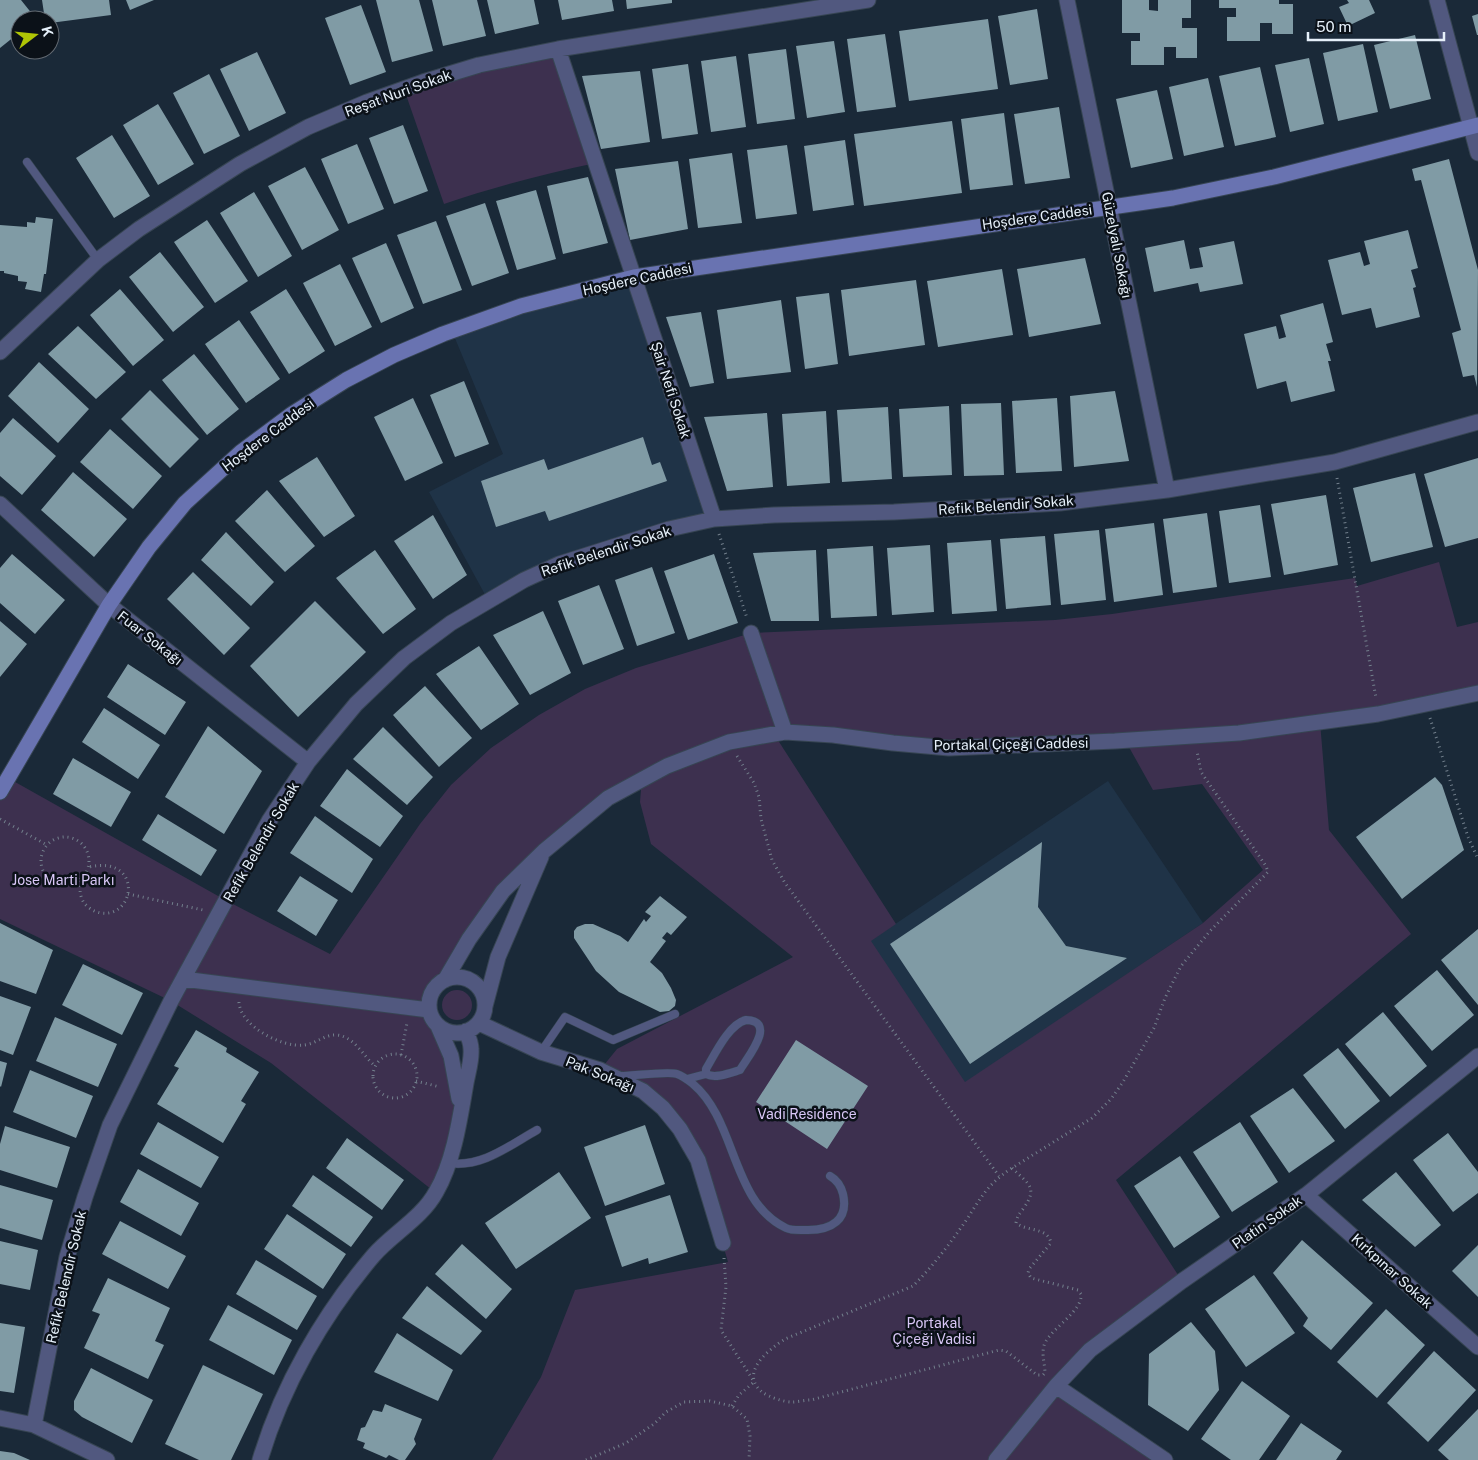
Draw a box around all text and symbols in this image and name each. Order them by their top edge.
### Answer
north arrow [10,10,60,60]
scale bar [1308,10,1444,42]
text: 50 m [1316,18,1351,35]
text: K [38,24,57,38]
street label: Reşat Nuri Sokak [343,66,454,120]
street label: Güzelyalı Sokağı [1099,191,1135,299]
street label: Hoşdere Caddesi [981,201,1093,233]
street label: Hoşdere Caddesi [581,260,693,298]
street label: Şair Nefi Sokak [648,340,694,440]
street label: Hoşdere Caddesi [219,395,317,475]
street label: Refik Belendir Sokak [938,492,1074,518]
street label: Refik Belendir Sokak [539,522,673,580]
street label: Fuar Sokağı [114,608,186,668]
street label: Portakal Çiçeği Caddesi [933,735,1089,753]
street label: Refik Belendir Sokak [220,779,302,905]
park label: Jose Marti Parkı [12,872,114,888]
street label: Pak Sokağı [563,1053,637,1095]
park label: Vadi Residence [757,1106,857,1122]
street label: Platin Sokak [1229,1192,1305,1252]
street label: Refik Belendir Sokak [43,1209,89,1345]
street label: Kırkpınar Sokak [1348,1230,1436,1312]
park label: Portakal Çiçeği Vadisi [893,1315,975,1347]

